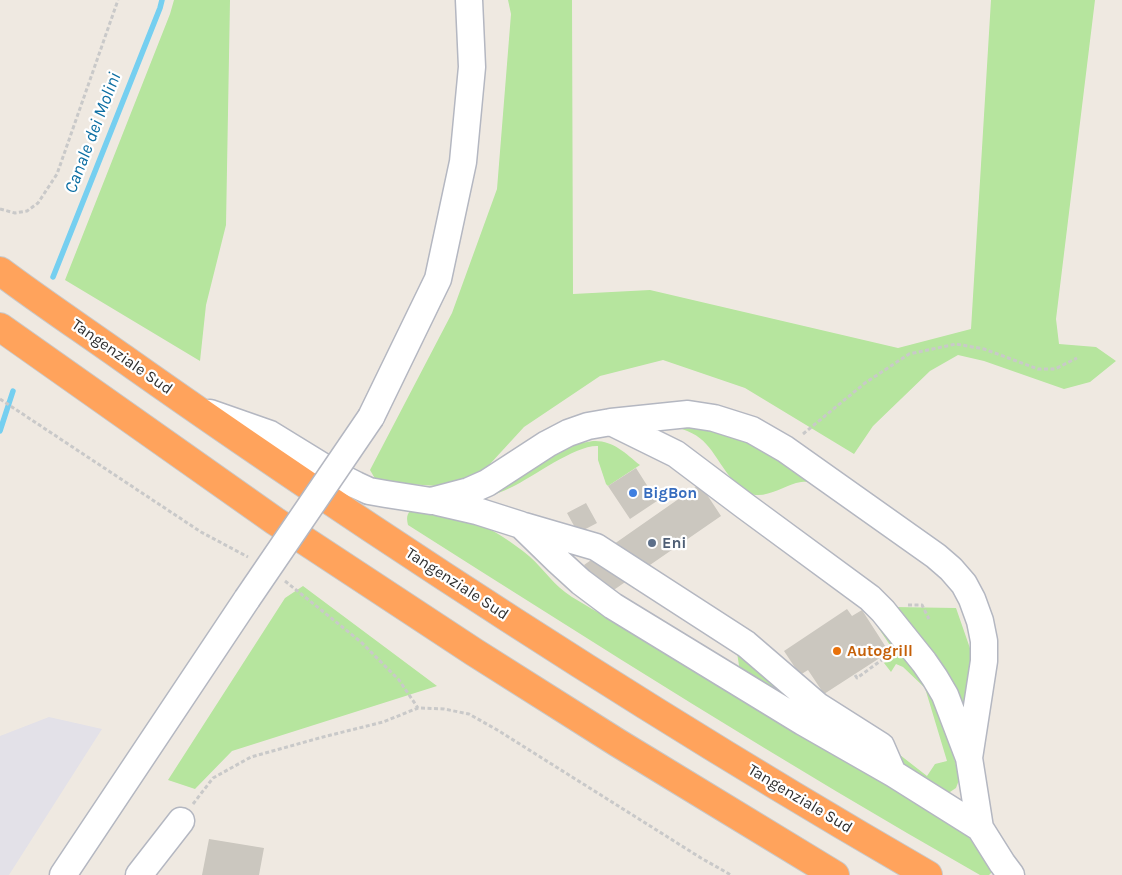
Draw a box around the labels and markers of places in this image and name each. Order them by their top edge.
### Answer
place label: BigBon [643,483,697,503]
marker: BigBon [627,487,639,499]
place label: Eni [662,533,687,553]
marker: Eni [646,537,658,549]
place label: Autogrill [847,641,913,661]
marker: Autogrill [831,645,843,657]

